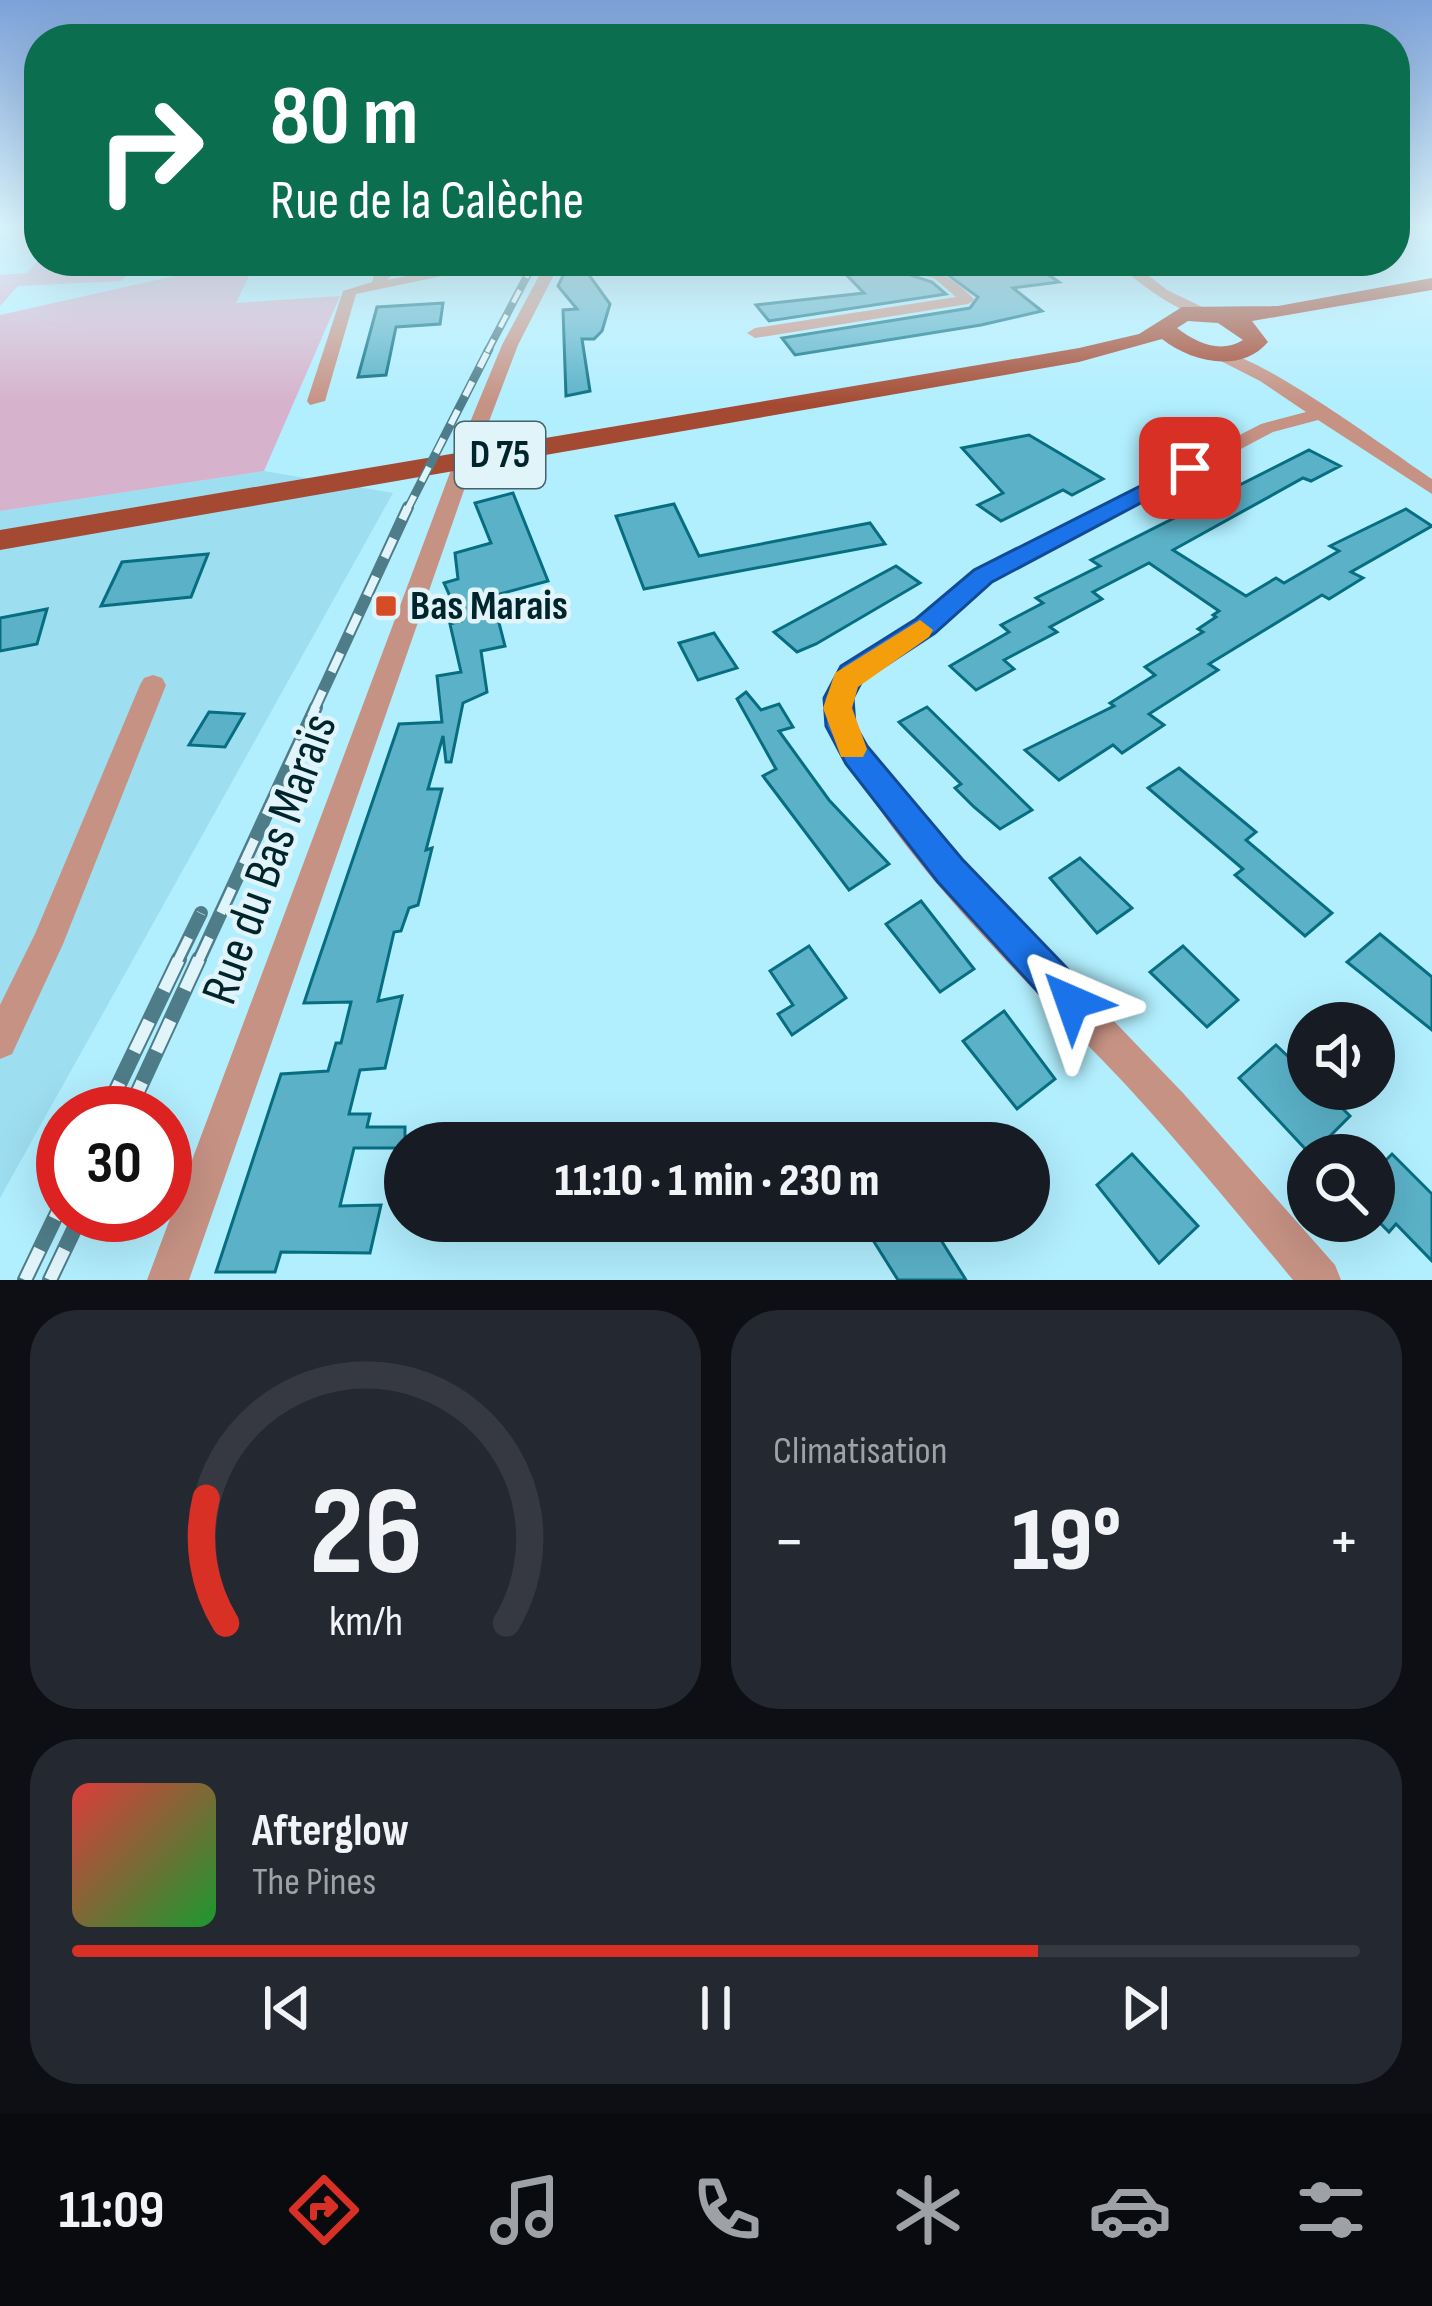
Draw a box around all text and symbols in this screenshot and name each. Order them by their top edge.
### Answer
text: 80 m [270,67,418,168]
icon: right [72,72,228,228]
text: Rue de la Calèche [270,169,584,234]
pin [1139,417,1241,519]
road number: D 75 [455,422,545,488]
icon: arrive [1157,435,1223,501]
place label: Bas Marais [410,581,568,632]
marker: Bas Marais [373,593,399,619]
street label: Rue du Bas Marais [189,706,351,1012]
position arrow [1009,939,1135,1065]
map controls [1287,1002,1395,1242]
button: sound [1287,1002,1395,1110]
speed limit sign: 30 [36,1086,192,1242]
button: search [1287,1134,1395,1242]
text: 11:10 · 1 min · 230 m [555,1154,879,1209]
text: Climatisation [773,1428,947,1475]
text: 26 [309,1460,422,1609]
text: 19° [1012,1488,1121,1596]
text: − [773,1503,805,1582]
text: + [1328,1503,1360,1582]
text: km/h [328,1595,403,1647]
text: Afterglow [252,1804,409,1859]
text: The Pines [252,1859,376,1906]
icon: previous [254,1975,320,2041]
icon: pause [683,1975,749,2041]
icon: next [1112,1975,1178,2041]
icon: directions [282,2168,366,2252]
icon: music [483,2168,567,2252]
icon: phone [685,2168,769,2252]
icon: climate [886,2168,970,2252]
icon: car [1088,2168,1172,2252]
icon: filters [1289,2168,1373,2252]
text: 11:09 [59,2178,164,2243]

